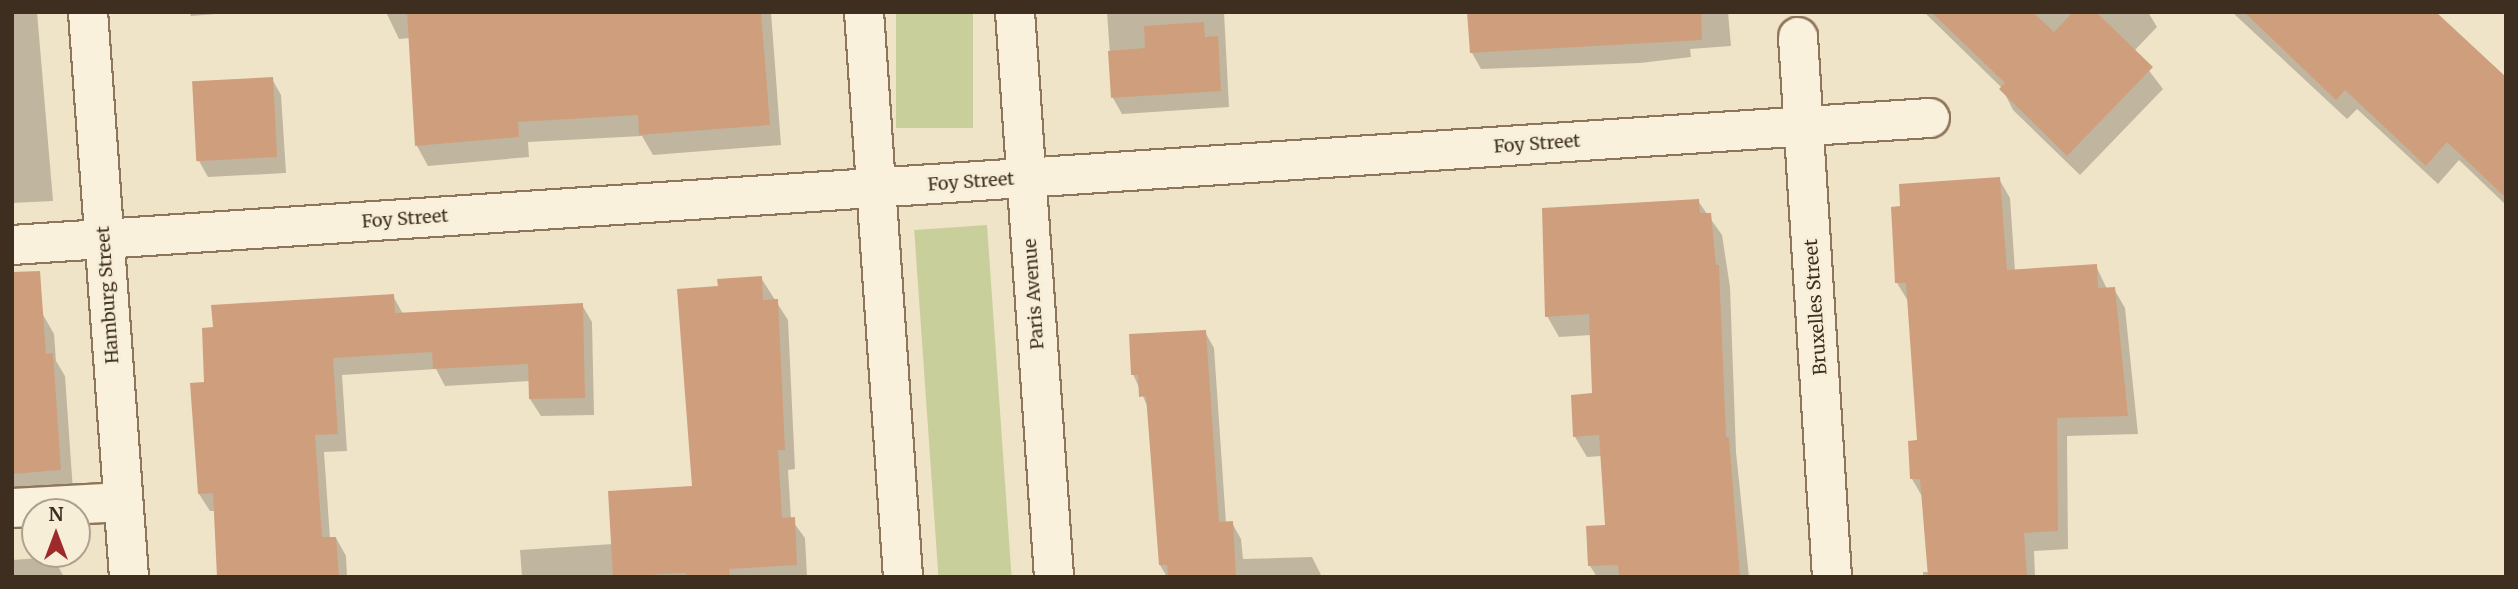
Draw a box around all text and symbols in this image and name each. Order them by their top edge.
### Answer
street label: Foy Street [1493,130,1581,158]
street label: Foy Street [927,168,1015,196]
street label: Foy Street [361,205,449,233]
street label: Hamburg Street [92,225,124,365]
street label: Paris Avenue [1019,238,1049,350]
street label: Bruxelles Street [1800,238,1832,376]
north arrow [21,498,91,568]
text: N [48,502,64,526]

